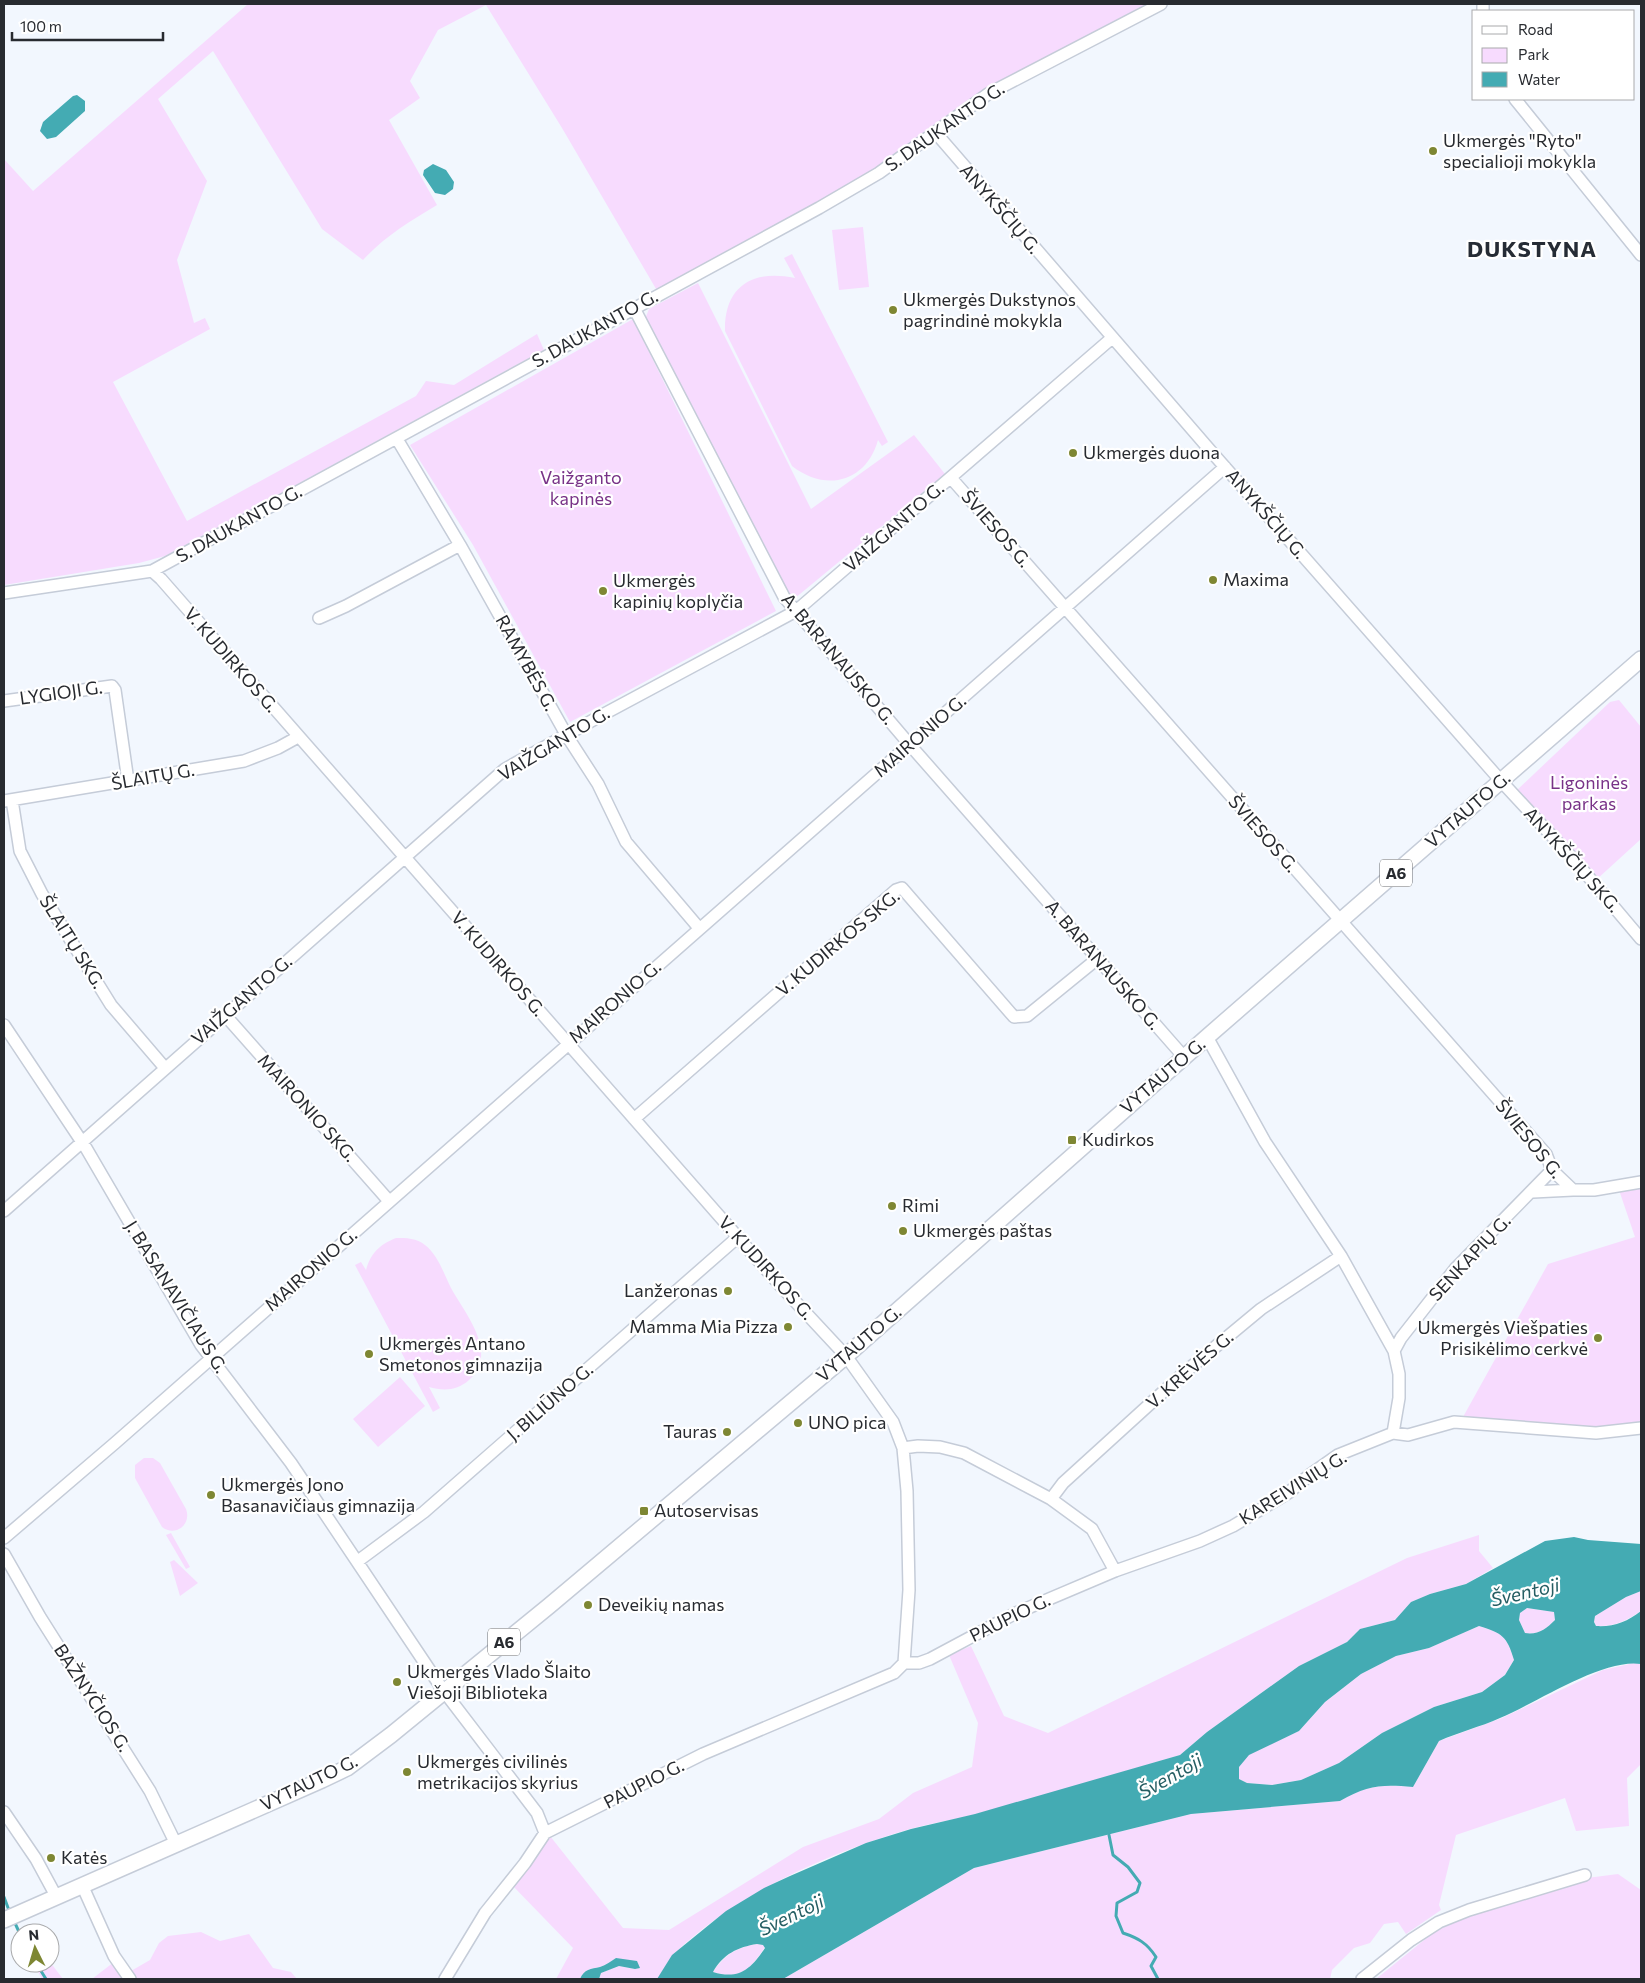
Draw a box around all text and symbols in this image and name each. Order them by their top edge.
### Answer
scale bar [12,10,164,42]
legend [1472,10,1635,100]
text: 100 m [20,17,62,35]
text: Road [1518,20,1553,38]
text: Park [1518,45,1549,63]
text: Water [1518,70,1560,88]
street label: S. DAUKANTO G. [881,77,1008,176]
place label: Ukmergės "Ryto" specialioji mokykla [1443,129,1596,172]
marker: Ukmergės "Ryto" specialioji mokykla [1427,145,1439,157]
street label: ANYKŠČIŲ G. [956,159,1046,258]
district label: DUKSTYNA [1467,235,1597,262]
street label: S. DAUKANTO G. [528,284,661,372]
place label: Ukmergės Dukstynos pagrindinė mokykla [903,288,1076,331]
marker: Ukmergės Dukstynos pagrindinė mokykla [887,304,899,316]
place label: Ukmergės duona [1083,441,1220,463]
marker: Ukmergės duona [1067,447,1079,459]
street label: ANYKŠČIŲ G. [1222,464,1312,563]
park label: Vaižganto kapinės [540,466,622,509]
street label: VAIŽGANTO G. [839,477,948,576]
street label: S. DAUKANTO G. [172,479,305,567]
street label: ŠVIESOS G. [957,485,1036,571]
place label: Maxima [1223,568,1289,590]
place label: Ukmergės kapinių koplyčia [613,569,743,612]
marker: Maxima [1207,574,1219,586]
marker: Ukmergės kapinių koplyčia [597,585,609,597]
street label: A. BARANAUSKO G. [777,588,900,729]
street label: V. KUDIRKOS G. [180,602,283,716]
street label: RAMYBĖS G. [492,611,562,714]
street label: LYGIOJI G. [18,675,104,709]
street label: MAIRONIO G. [869,689,970,781]
street label: VAIŽGANTO G. [494,701,613,785]
street label: ŠLAITŲ G. [110,758,196,794]
street label: VYTAUTO G. [1420,766,1514,852]
park label: Ligoninės parkas [1550,771,1628,814]
street label: ŠVIESOS G. [1224,790,1303,876]
street label: ANYKŠČIŲ SKG. [1520,802,1626,916]
road number: A6 [1380,860,1412,886]
street label: V. KUDIRKOS SKG. [771,884,903,1000]
street label: ŠLAITŲ SKG. [35,891,110,992]
street label: A. BARANAUSKO G. [1041,895,1166,1034]
street label: V. KUDIRKOS G. [447,906,550,1020]
street label: VAIŽGANTO G. [187,950,296,1049]
street label: MAIRONIO G. [564,955,665,1047]
street label: VYTAUTO G. [1115,1032,1209,1118]
street label: MAIRONIO SKG. [254,1049,362,1166]
street label: ŠVIESOS G. [1491,1095,1568,1182]
place label: Kudirkos [1082,1128,1154,1150]
marker: Kudirkos [1066,1134,1078,1146]
place label: Rimi [902,1194,939,1216]
marker: Rimi [886,1200,898,1212]
street label: SENKAPIŲ G. [1424,1210,1515,1305]
street label: V. KUDIRKOS G. [714,1211,819,1324]
street label: J. BASANAVIČIAUS G. [121,1216,233,1377]
place label: Ukmergės paštas [913,1219,1052,1241]
street label: MAIRONIO G. [260,1223,361,1315]
marker: Ukmergės paštas [897,1225,909,1237]
place label: Lanžeronas [624,1279,718,1301]
marker: Lanžeronas [722,1285,734,1297]
street label: VYTAUTO G. [811,1300,905,1386]
place label: Mamma Mia Pizza [629,1315,778,1337]
place label: Ukmergės Viešpaties Prisikėlimo cerkvė [1418,1316,1588,1359]
marker: Mamma Mia Pizza [782,1321,794,1333]
street label: V. KRĖVĖS G. [1141,1325,1237,1413]
place label: Ukmergės Antano Smetonos gimnazija [379,1332,543,1375]
marker: Ukmergės Viešpaties Prisikėlimo cerkvė [1592,1332,1604,1344]
marker: Ukmergės Antano Smetonos gimnazija [363,1348,375,1360]
street label: J. BILIŪNO G. [502,1358,597,1445]
place label: UNO pica [808,1411,886,1433]
marker: UNO pica [792,1417,804,1429]
place label: Tauras [663,1420,717,1442]
marker: Tauras [721,1426,733,1438]
street label: KAREIVINIŲ G. [1235,1445,1350,1529]
place label: Ukmergės Jono Basanavičiaus gimnazija [221,1473,415,1516]
marker: Ukmergės Jono Basanavičiaus gimnazija [205,1489,217,1501]
place label: Autoservisas [654,1499,759,1521]
marker: Autoservisas [638,1505,650,1517]
water label: Šventoji [1488,1571,1563,1611]
street label: PAUPIO G. [966,1588,1054,1646]
place label: Deveikių namas [598,1593,724,1615]
marker: Deveikių namas [582,1599,594,1611]
road number: A6 [488,1628,520,1655]
street label: BAŽNYČIOS G. [50,1639,136,1756]
place label: Ukmergės Vlado Šlaito Viešoji Biblioteka [407,1660,591,1703]
marker: Ukmergės Vlado Šlaito Viešoji Biblioteka [391,1676,403,1688]
water label: Šventoji [1133,1747,1207,1803]
street label: VYTAUTO G. [256,1749,361,1815]
place label: Ukmergės civilinės metrikacijos skyrius [417,1750,578,1793]
street label: PAUPIO G. [600,1753,687,1813]
marker: Ukmergės civilinės metrikacijos skyrius [401,1766,413,1778]
place label: Katės [61,1846,107,1868]
marker: Katės [45,1852,57,1864]
water label: Šventoji [754,1888,828,1940]
north arrow [10,1923,60,1973]
text: N [28,1926,40,1943]

